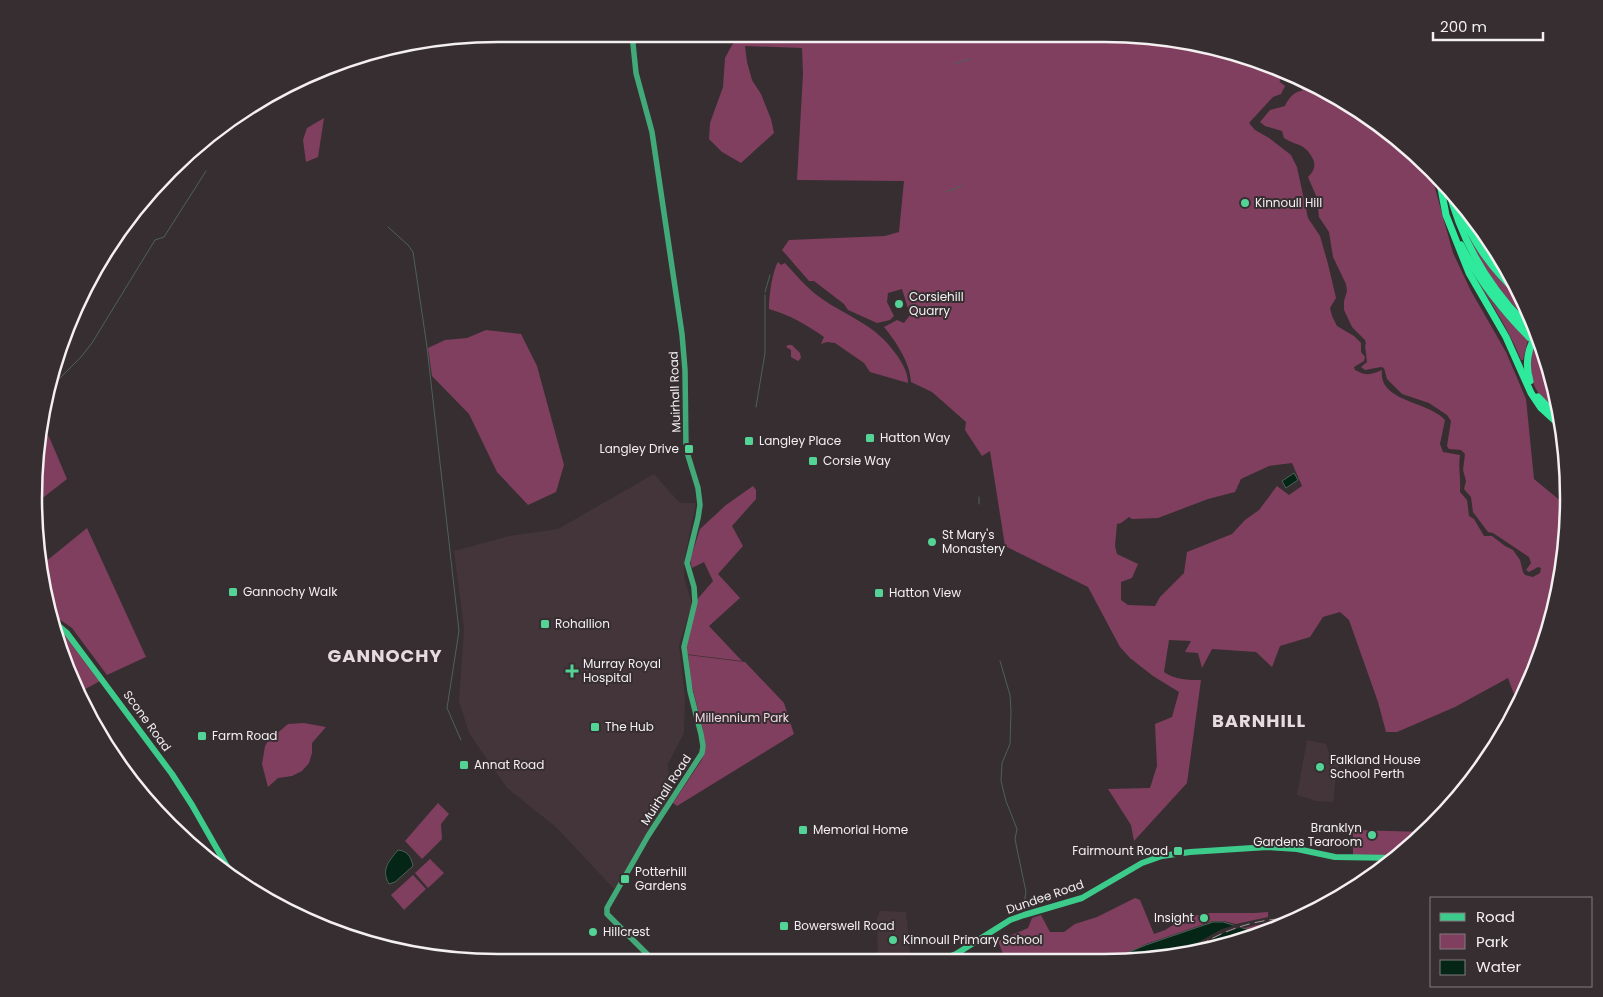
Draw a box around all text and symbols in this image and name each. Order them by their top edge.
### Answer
scale bar [1433,10,1543,42]
text: 200 m [1440,16,1487,37]
place label: Kinnoull Hill [1255,194,1322,211]
marker: Kinnoull Hill [1239,197,1251,209]
place label: Corsiehill Quarry [909,288,964,319]
marker: Corsiehill Quarry [893,298,905,310]
street label: Muirhall Road [665,351,684,433]
place label: Hatton Way [880,429,951,446]
place label: Langley Place [759,432,841,449]
marker: Hatton Way [864,432,876,444]
marker: Langley Place [743,435,755,447]
place label: Langley Drive [599,440,679,457]
marker: Langley Drive [683,443,695,455]
place label: Corsie Way [823,452,891,469]
marker: Corsie Way [807,455,819,467]
place label: St Mary's Monastery [942,526,1005,557]
marker: St Mary's Monastery [926,536,938,548]
place label: Gannochy Walk [243,583,338,600]
place label: Hatton View [889,584,961,601]
marker: Gannochy Walk [227,586,239,598]
marker: Hatton View [873,587,885,599]
place label: Rohallion [555,615,610,632]
marker: Rohallion [539,618,551,630]
district label: GANNOCHY [327,643,443,668]
place label: Murray Royal Hospital [583,655,661,686]
marker: Murray Royal Hospital [565,664,579,678]
street label: Scone Road [120,687,175,755]
district label: BARNHILL [1212,708,1306,733]
park label: Millennium Park [695,709,790,726]
place label: The Hub [605,718,654,735]
marker: The Hub [589,721,601,733]
place label: Farm Road [212,727,277,744]
marker: Farm Road [196,730,208,742]
street label: Muirhall Road [636,751,695,829]
place label: Falkland House School Perth [1330,751,1421,782]
place label: Annat Road [474,756,544,773]
marker: Annat Road [458,759,470,771]
marker: Falkland House School Perth [1314,761,1326,773]
place label: Branklyn Gardens Tearoom [1253,819,1362,850]
place label: Memorial Home [813,821,908,838]
marker: Memorial Home [797,824,809,836]
marker: Branklyn Gardens Tearoom [1366,829,1378,841]
place label: Fairmount Road [1072,842,1168,859]
marker: Fairmount Road [1172,845,1184,857]
place label: Potterhill Gardens [635,863,687,894]
marker: Potterhill Gardens [619,873,631,885]
street label: Dundee Road [1004,875,1086,918]
legend [1430,897,1593,987]
text: Road [1476,906,1515,927]
place label: Insight [1154,909,1194,926]
marker: Insight [1198,912,1210,924]
place label: Bowerswell Road [794,917,895,934]
marker: Bowerswell Road [778,920,790,932]
place label: Hillcrest [603,923,650,940]
marker: Hillcrest [587,926,599,938]
place label: Kinnoull Primary School [903,931,1043,948]
text: Park [1476,931,1508,952]
marker: Kinnoull Primary School [887,934,899,946]
text: Water [1476,956,1522,977]

